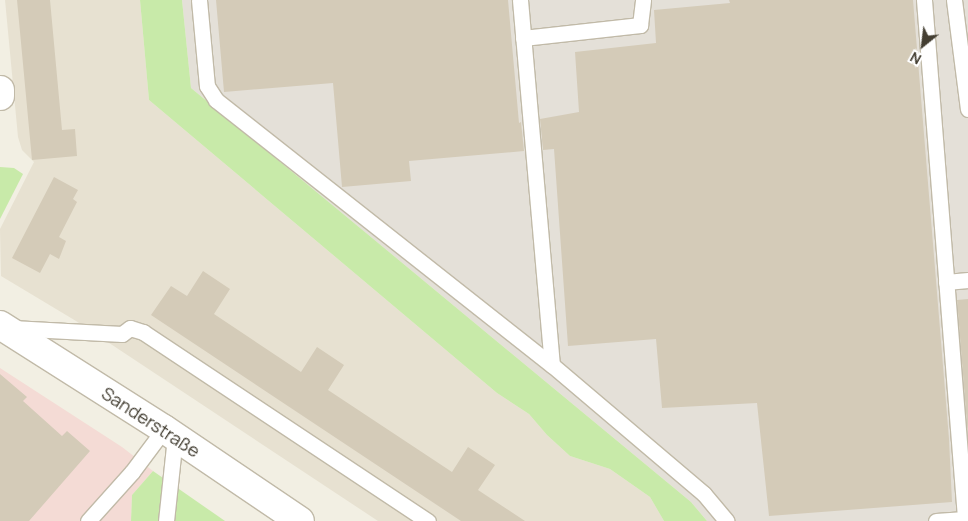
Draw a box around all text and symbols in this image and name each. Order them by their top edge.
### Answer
north arrow [898,20,948,70]
text: N [906,48,924,69]
street label: Sanderstraße [98,382,204,462]

